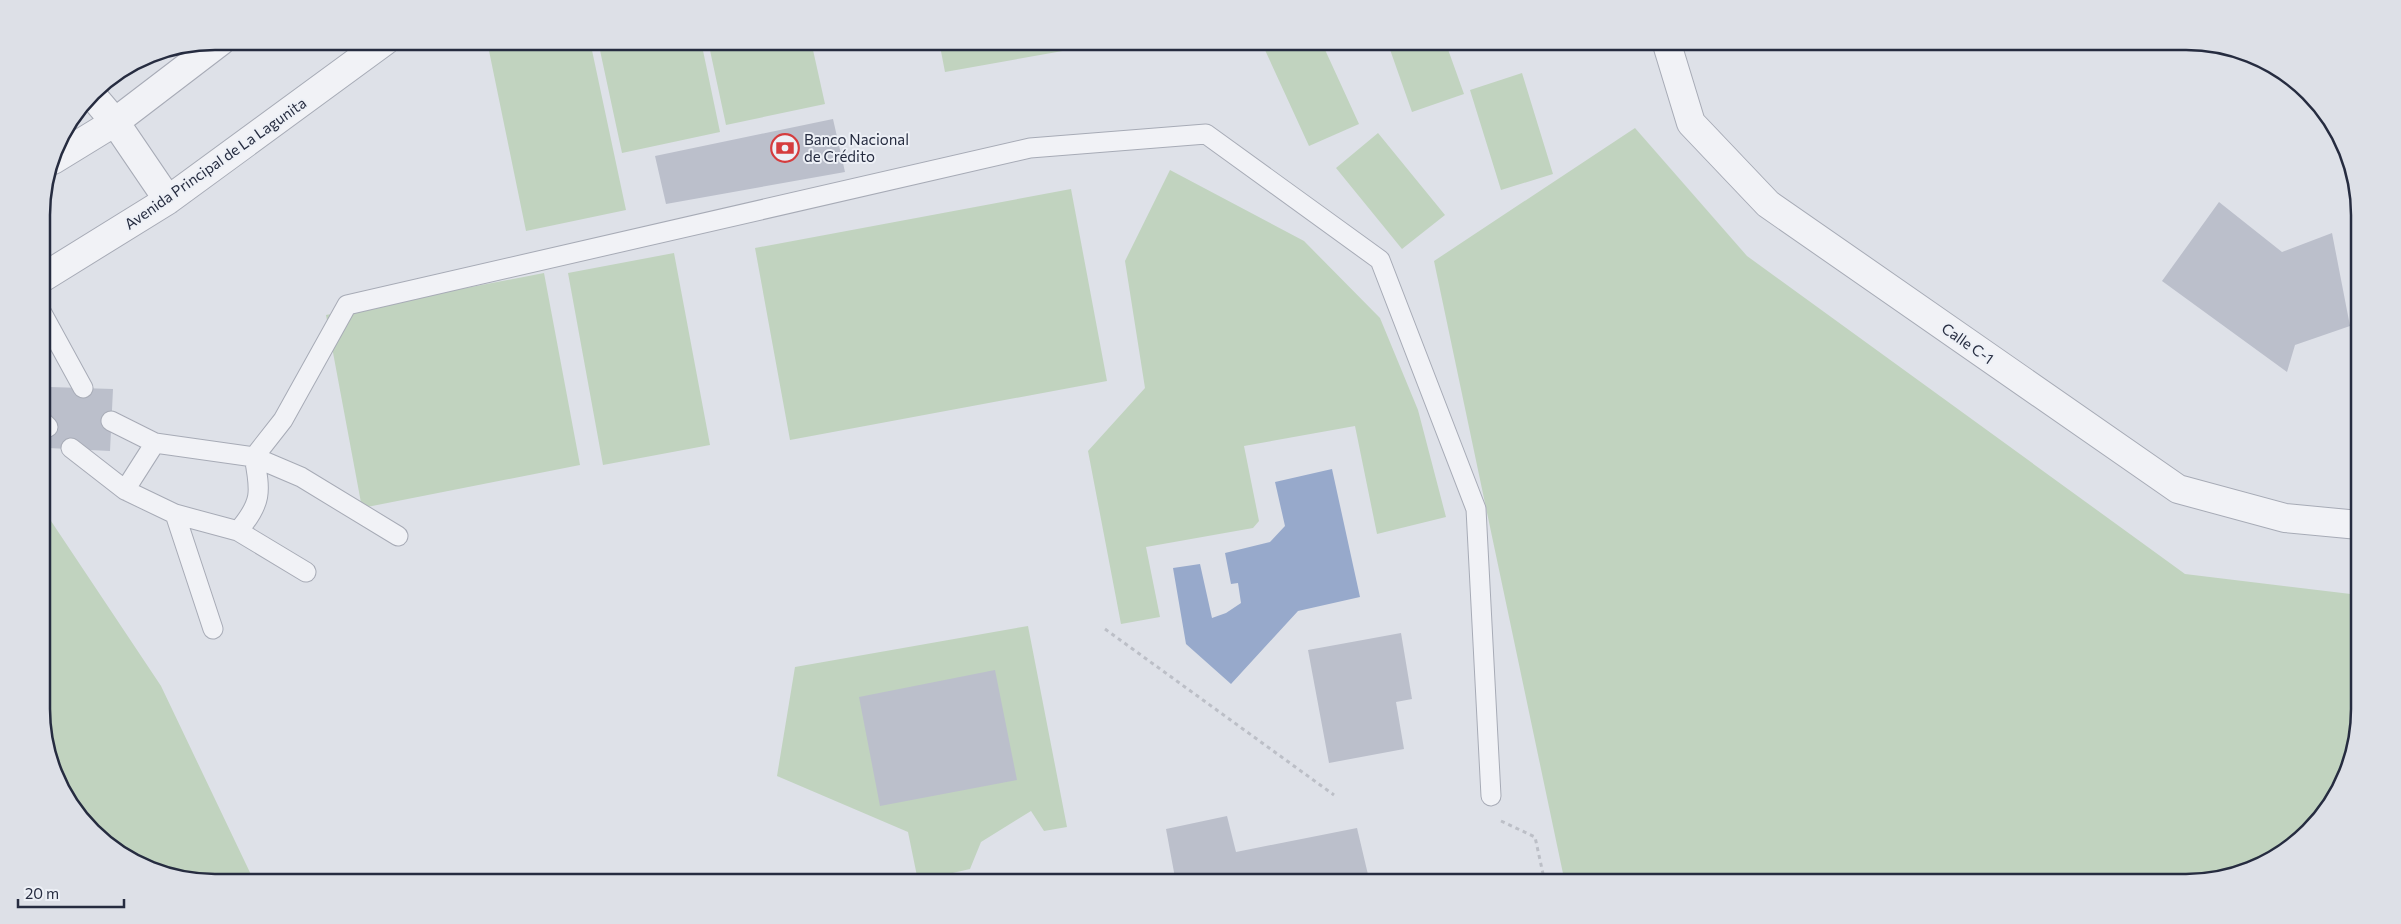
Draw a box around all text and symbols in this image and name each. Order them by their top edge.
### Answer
street label: Avenida Principal de La Lagunita [121,93,309,233]
place label: Banco Nacional de Crédito [804,130,909,165]
bank icon: Banco Nacional de Crédito [770,133,800,163]
street label: Calle C-1 [1939,319,1997,367]
scale bar [18,876,124,908]
text: 20 m [25,884,59,902]

